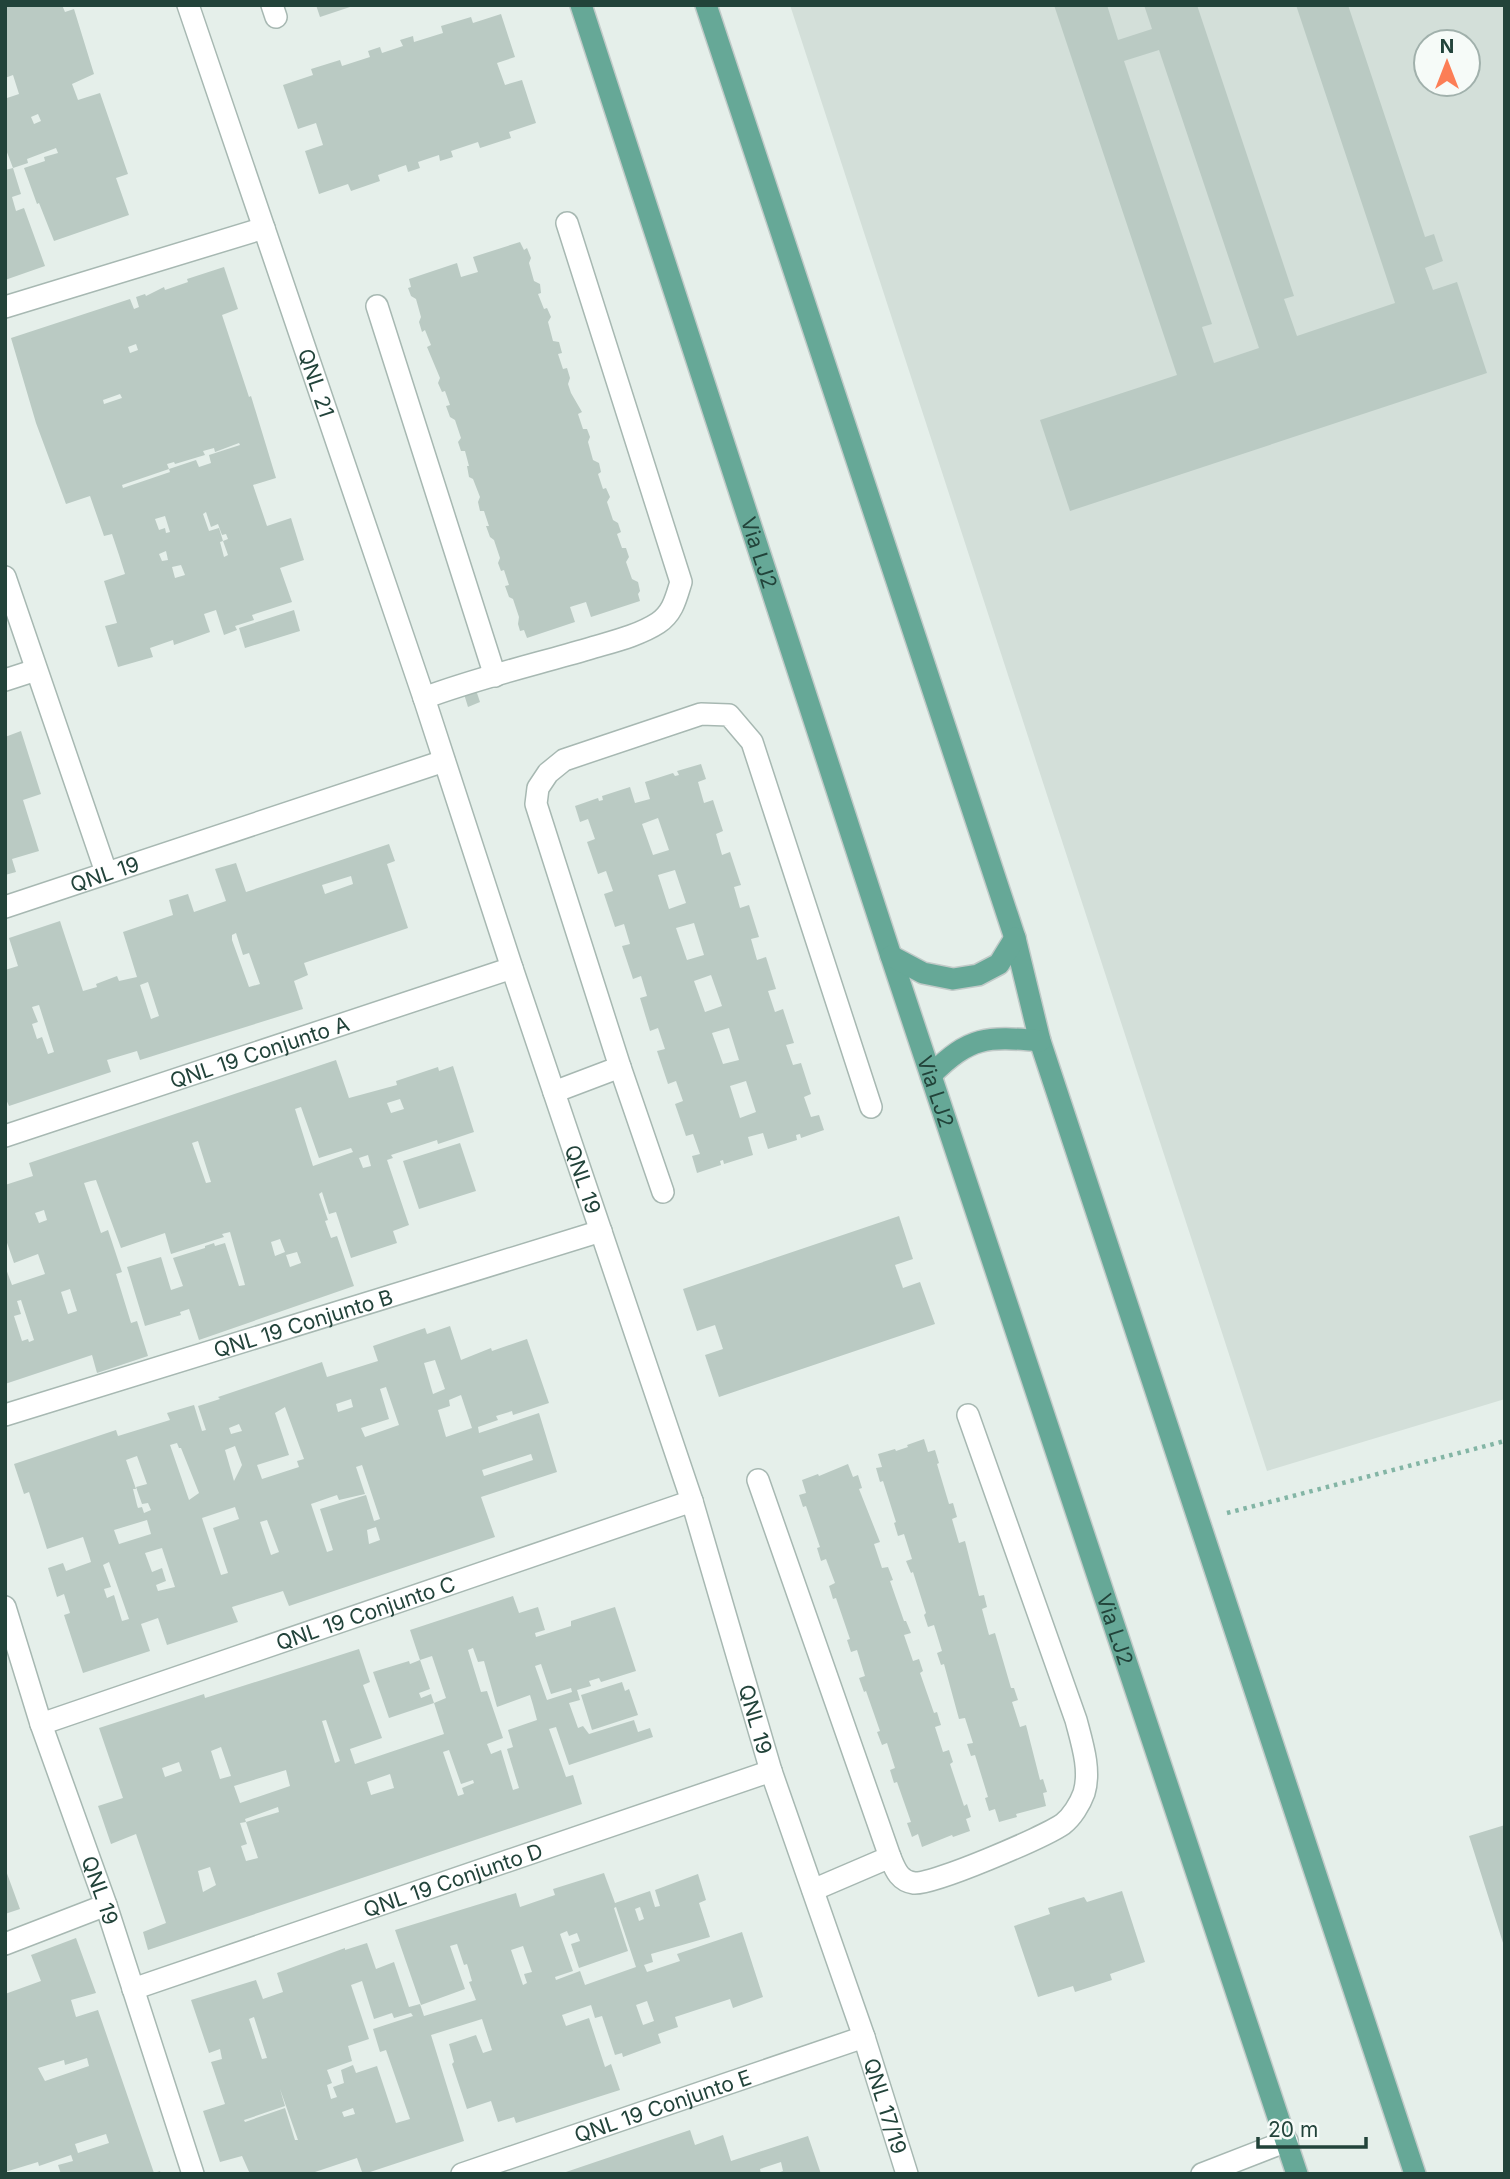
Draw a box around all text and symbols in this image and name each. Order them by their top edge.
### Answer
north arrow [1412,28,1482,98]
text: N [1440,35,1454,58]
street label: QNL 21 [293,345,340,420]
street label: Via LJ2 [736,514,783,592]
street label: QNL 19 [67,851,142,897]
street label: QNL 19 Conjunto A [167,1010,352,1093]
street label: Via LJ2 [913,1052,960,1130]
street label: QNL 19 [560,1141,607,1217]
street label: QNL 19 Conjunto B [210,1284,396,1362]
street label: QNL 19 Conjunto C [273,1571,458,1655]
street label: Via LJ2 [1092,1590,1139,1668]
street label: QNL 19 [734,1682,778,1757]
street label: QNL 19 Conjunto D [360,1838,546,1922]
street label: QNL 19 [77,1852,124,1928]
street label: QNL 17/19 [859,2055,912,2157]
street label: QNL 19 Conjunto E [571,2064,754,2147]
scale bar [1258,2106,1366,2150]
text: 20 m [1268,2117,1318,2142]

